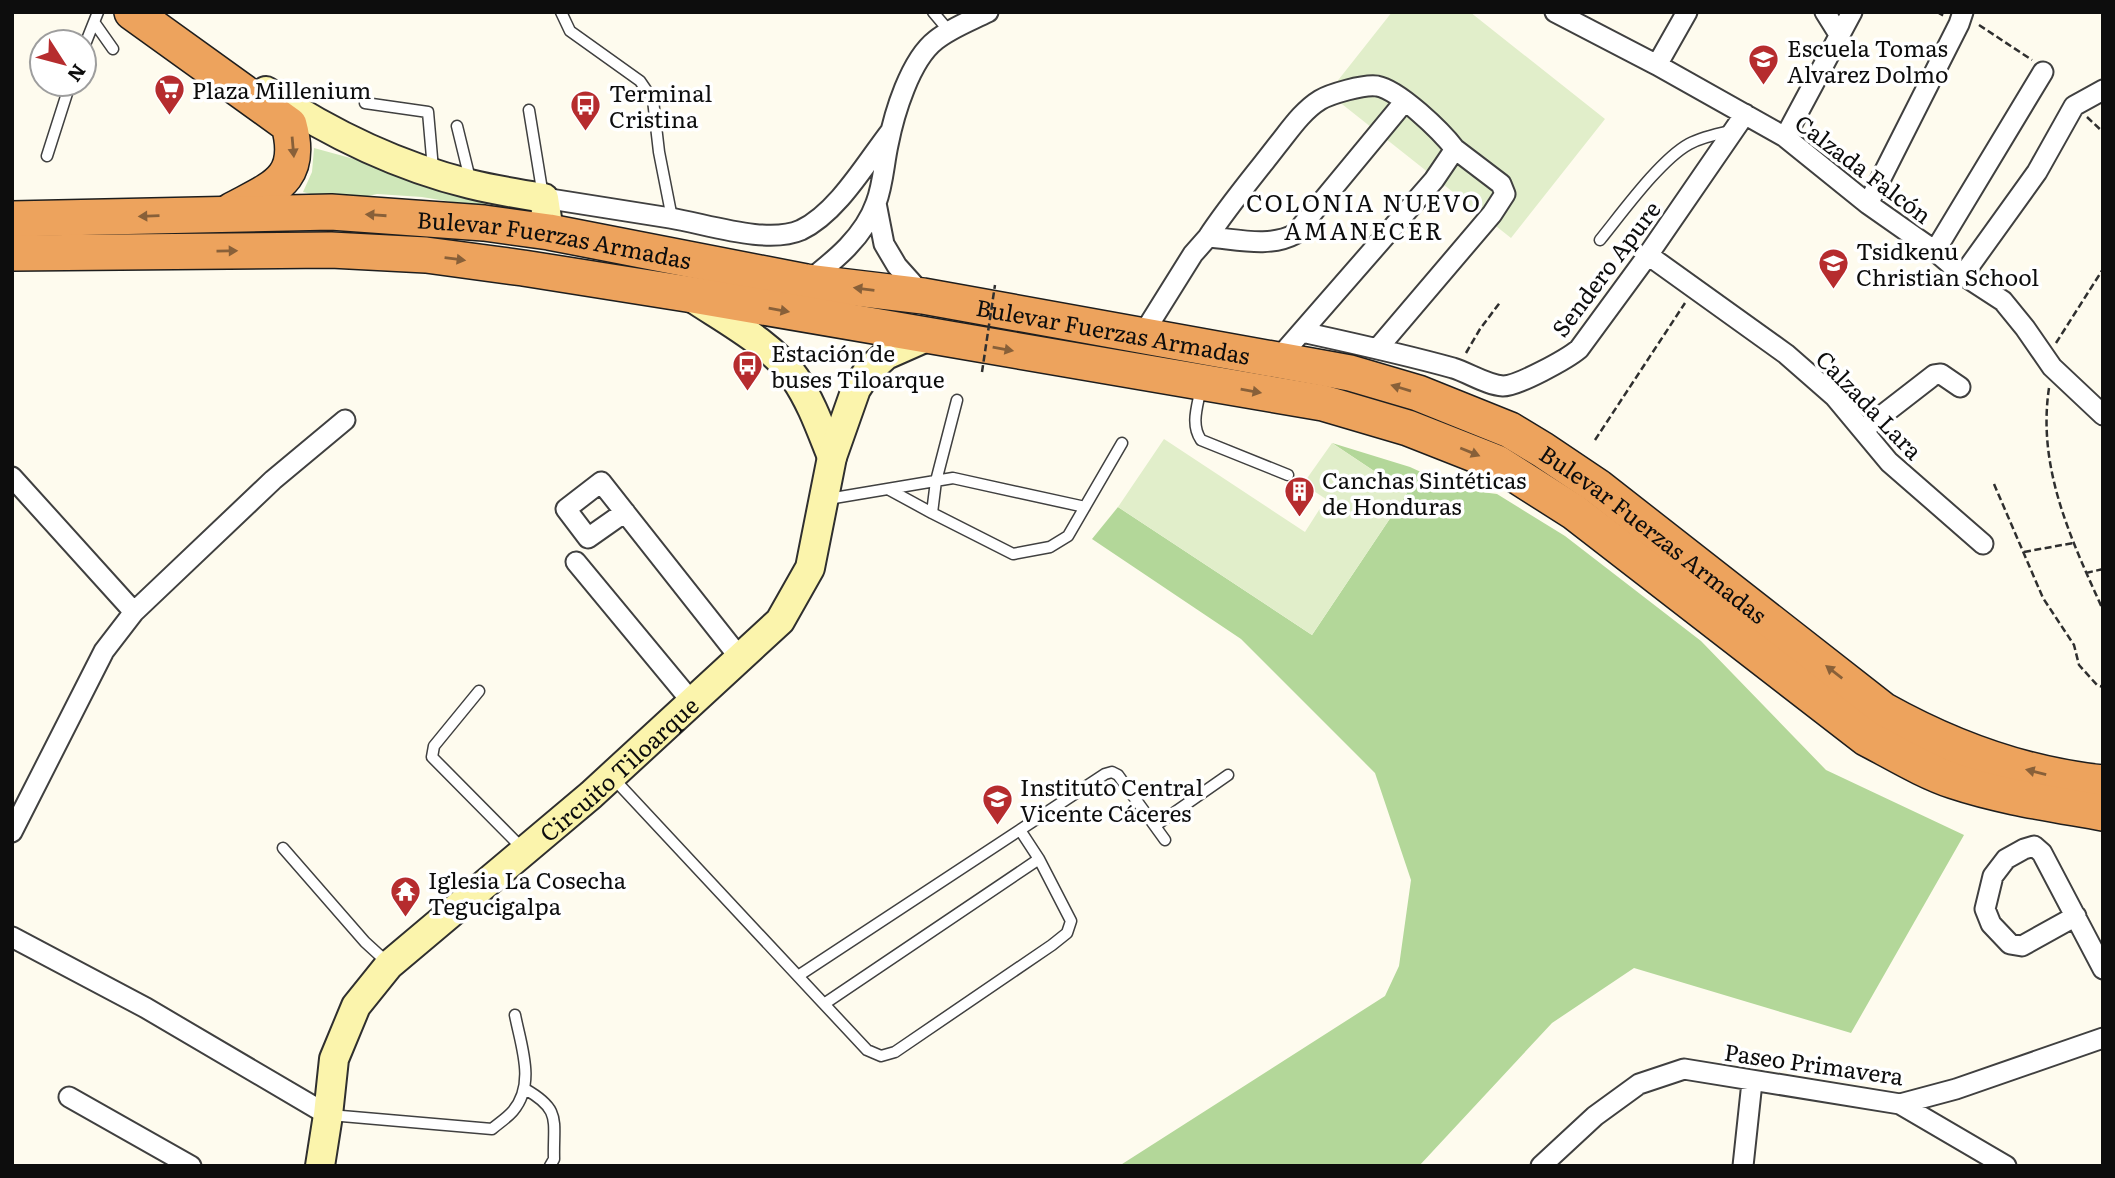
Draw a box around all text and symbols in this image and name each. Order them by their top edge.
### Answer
north arrow [28,28,98,98]
place label: Escuela Tomas Alvarez Dolmo [1787,30,1949,90]
school or university icon: Escuela Tomas Alvarez Dolmo [1747,43,1781,87]
text: N [62,59,94,88]
supermarket icon: Plaza Millenium [152,72,186,116]
place label: Plaza Millenium [192,72,371,106]
place label: Terminal Cristina [609,75,713,135]
bus stop icon: Terminal Cristina [569,88,603,132]
street label: Calzada Falcón [1789,105,1939,231]
one-way arrow [288,136,299,158]
district label: COLONIA NUEVO AMANECER [1246,184,1482,247]
street label: Sendero Apure [1543,193,1668,343]
street label: Bulevar Fuerzas Armadas [416,201,694,276]
one-way arrow [365,209,387,220]
one-way arrow [138,210,160,222]
place label: Tsidkenu Christian School [1856,233,2039,293]
one-way arrow [217,245,239,257]
school or university icon: Tsidkenu Christian School [1816,246,1850,290]
one-way arrow [444,254,466,265]
one-way arrow [853,283,875,294]
street label: Bulevar Fuerzas Armadas [974,289,1253,372]
one-way arrow [768,305,790,316]
place label: Estación de buses Tiloarque [771,335,945,395]
street label: Calzada Lara [1809,342,1931,467]
one-way arrow [992,344,1014,355]
bus stop icon: Estación de buses Tiloarque [731,348,765,392]
one-way arrow [1390,383,1411,393]
one-way arrow [1240,386,1262,397]
street label: Bulevar Fuerzas Armadas [1533,436,1775,631]
one-way arrow [1459,447,1480,458]
place label: Canchas Sintéticas de Honduras [1322,462,1527,522]
building icon: Canchas Sintéticas de Honduras [1282,475,1316,519]
one-way arrow [1825,665,1843,679]
street label: Circuito Tiloarque [531,688,705,849]
one-way arrow [2024,766,2046,777]
place label: Instituto Central Vicente Cáceres [1020,769,1203,829]
school or university icon: Instituto Central Vicente Cáceres [980,782,1014,826]
place label: Iglesia La Cosecha Tegucigalpa [428,862,627,922]
temple icon: Iglesia La Cosecha Tegucigalpa [388,875,422,919]
street label: Paseo Primavera [1722,1034,1906,1092]

